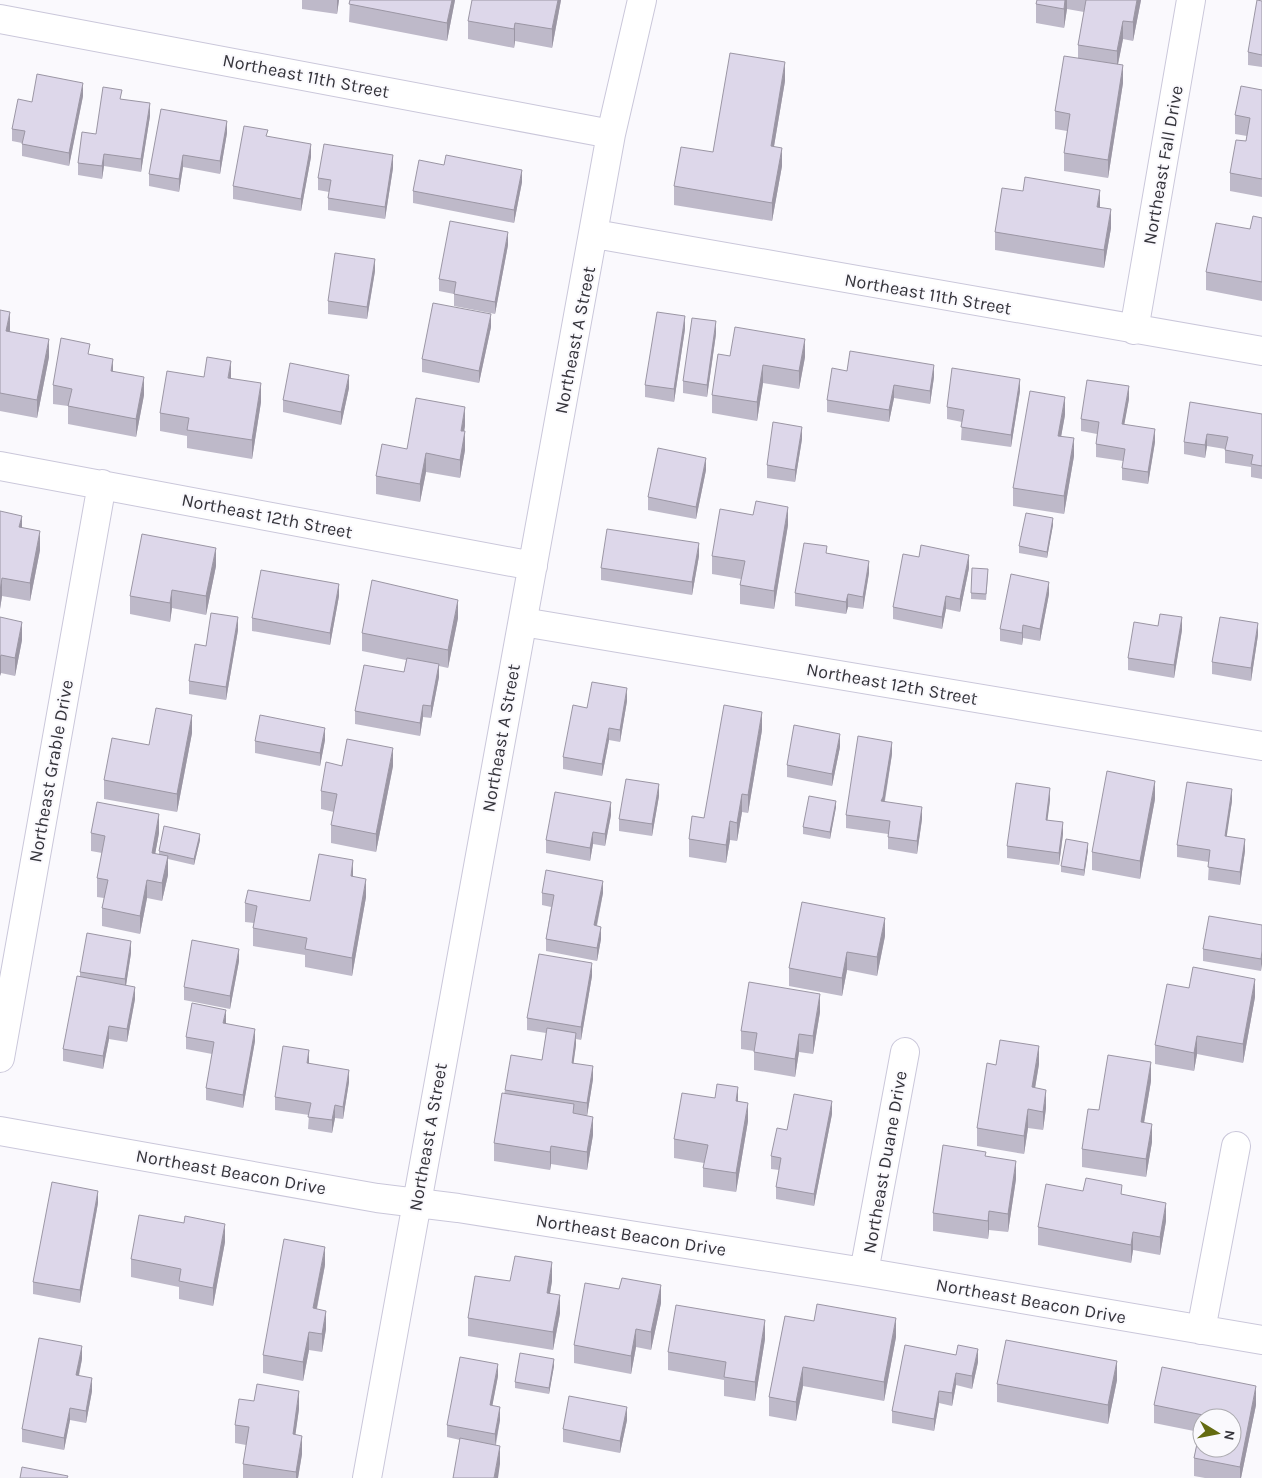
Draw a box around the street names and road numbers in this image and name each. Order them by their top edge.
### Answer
street label: Northeast 11th Street [221,49,391,103]
street label: Northeast Fall Drive [1138,84,1188,246]
street label: Northeast A Street [550,264,600,416]
street label: Northeast 11th Street [843,268,1013,320]
street label: Northeast 12th Street [180,489,355,543]
street label: Northeast 12th Street [805,658,980,710]
street label: Northeast A Street [477,662,525,814]
street label: Northeast Grable Drive [24,678,78,864]
street label: Northeast A Street [404,1061,452,1213]
street label: Northeast Duane Drive [858,1069,912,1255]
street label: Northeast Beacon Drive [134,1144,328,1200]
street label: Northeast Beacon Drive [534,1209,728,1261]
street label: Northeast Beacon Drive [934,1273,1128,1329]

